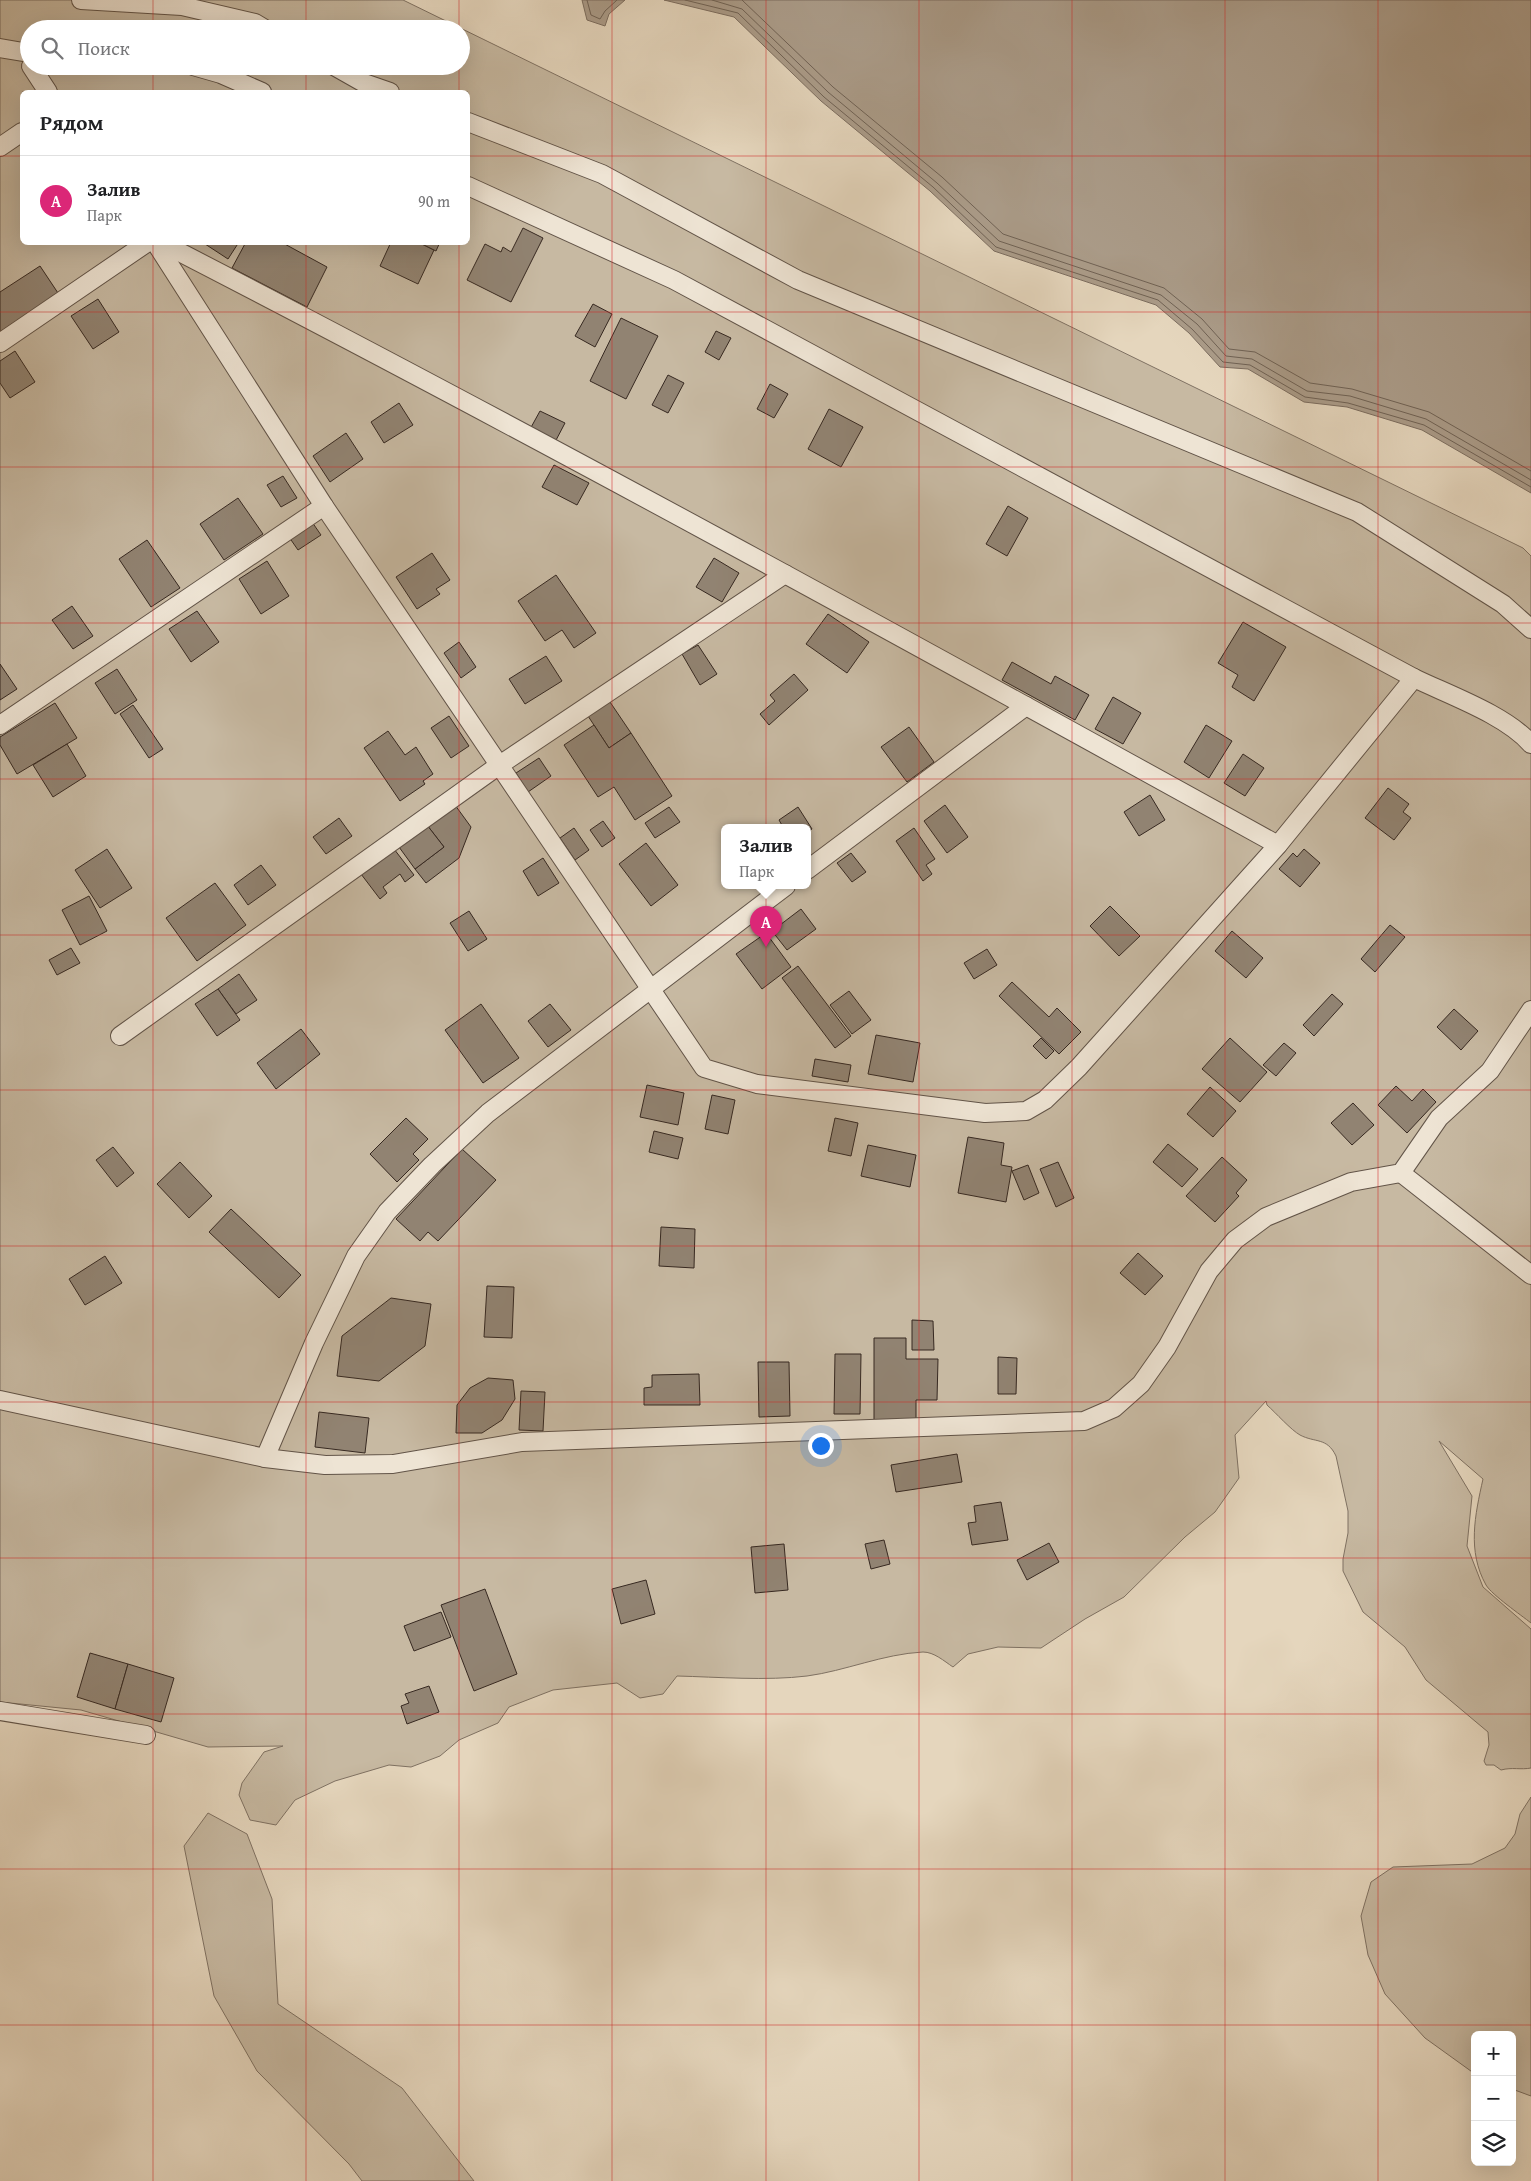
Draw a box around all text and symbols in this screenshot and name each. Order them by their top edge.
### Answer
search box [20,20,470,75]
icon: search [38,34,66,62]
text: Поиск [78,34,130,62]
text: Рядом [40,107,103,138]
text: Залив [87,175,140,203]
text: A [51,189,61,213]
text: 90 m [418,189,450,213]
text: Парк [87,203,122,227]
popup [721,824,811,889]
text: Залив [739,831,793,859]
text: Парк [739,859,774,883]
pin: A [750,906,782,947]
your location [808,1433,834,1459]
map controls [1471,2031,1516,2166]
button: + [1471,2031,1516,2076]
button: − [1471,2076,1516,2121]
button: layers [1471,2121,1516,2166]

